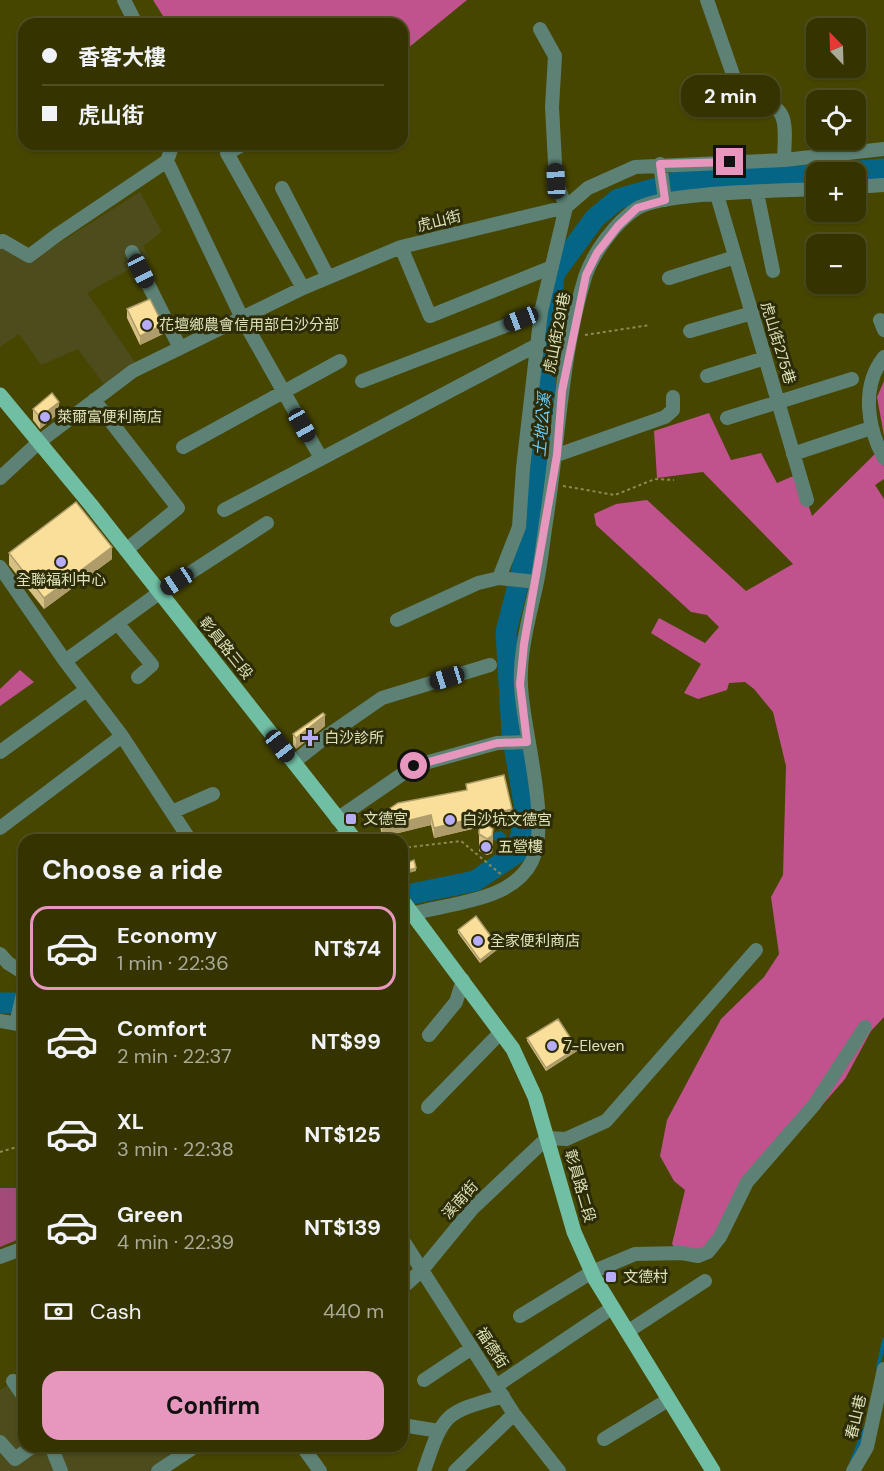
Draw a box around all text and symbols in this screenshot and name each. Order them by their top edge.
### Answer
north arrow [806,18,866,78]
map controls [806,18,866,294]
text: 香客大樓 [78,43,166,72]
callout: 2 min [680,75,780,117]
text: 2 min [704,83,757,109]
button: locate [806,90,866,150]
text: 虎山街 [78,101,144,130]
route end [716,148,743,175]
button: + [806,162,866,222]
car [546,163,566,199]
street label: 虎山街 [415,206,463,236]
button: − [806,234,866,294]
car [125,251,157,291]
street label: 虎山街291巷 [539,291,575,375]
street label: 虎山街275巷 [756,299,800,387]
car [501,304,541,334]
place label: 花壇鄉農會信用部白沙分部 [159,315,339,335]
marker: 花壇鄉農會信用部白沙分部 [140,318,154,332]
water label: 土地公溪 [529,390,555,458]
car [285,405,319,445]
place label: 萊爾富便利商店 [57,407,162,427]
marker: 萊爾富便利商店 [38,410,52,424]
marker: 全聯福利中心 [54,555,68,569]
car [157,564,197,598]
place label: 全聯福利中心 [16,570,106,590]
street label: 彰員路三段 [195,613,257,683]
car [427,664,467,692]
car [262,726,298,766]
place label: 白沙診所 [324,728,384,748]
marker: 白沙診所 [301,729,319,747]
route start [400,752,427,779]
place label: 文德宮 [363,809,408,829]
place label: 白沙坑文德宮 [462,810,552,830]
marker: 文德宮 [344,812,358,826]
marker: 白沙坑文德宮 [443,813,457,827]
place label: 五營樓 [498,837,543,857]
marker: 五營樓 [479,840,493,854]
text: Choose a ride [42,852,223,887]
icon: car [45,921,99,975]
text: Economy [117,921,217,950]
place label: 全家便利商店 [490,931,580,951]
text: NT$74 [314,934,381,963]
marker: 全家便利商店 [471,934,485,948]
text: 1 min · 22:36 [117,950,229,976]
icon: car [45,1014,99,1068]
text: Comfort [117,1014,207,1043]
text: NT$99 [311,1027,381,1056]
place label: 7-Eleven [564,1036,624,1056]
marker: 7-Eleven [545,1039,559,1053]
text: 2 min · 22:37 [117,1043,232,1069]
icon: car [45,1107,99,1161]
text: XL [117,1107,144,1136]
text: NT$125 [304,1120,381,1149]
text: 3 min · 22:38 [117,1136,234,1162]
street label: 彰員路二段 [560,1147,600,1225]
street label: 溪南街 [438,1177,482,1223]
icon: car [45,1200,99,1254]
text: Green [117,1200,183,1229]
text: NT$139 [304,1213,381,1242]
text: 4 min · 22:39 [117,1229,234,1255]
place label: 文德村 [623,1267,668,1287]
marker: 文德村 [604,1270,618,1284]
icon: cash [42,1295,75,1328]
text: Cash [90,1297,141,1326]
text: 440 m [323,1298,384,1324]
street label: 福德街 [471,1324,513,1372]
button: Confirm [42,1371,384,1440]
street label: 春山巷 [841,1393,871,1441]

